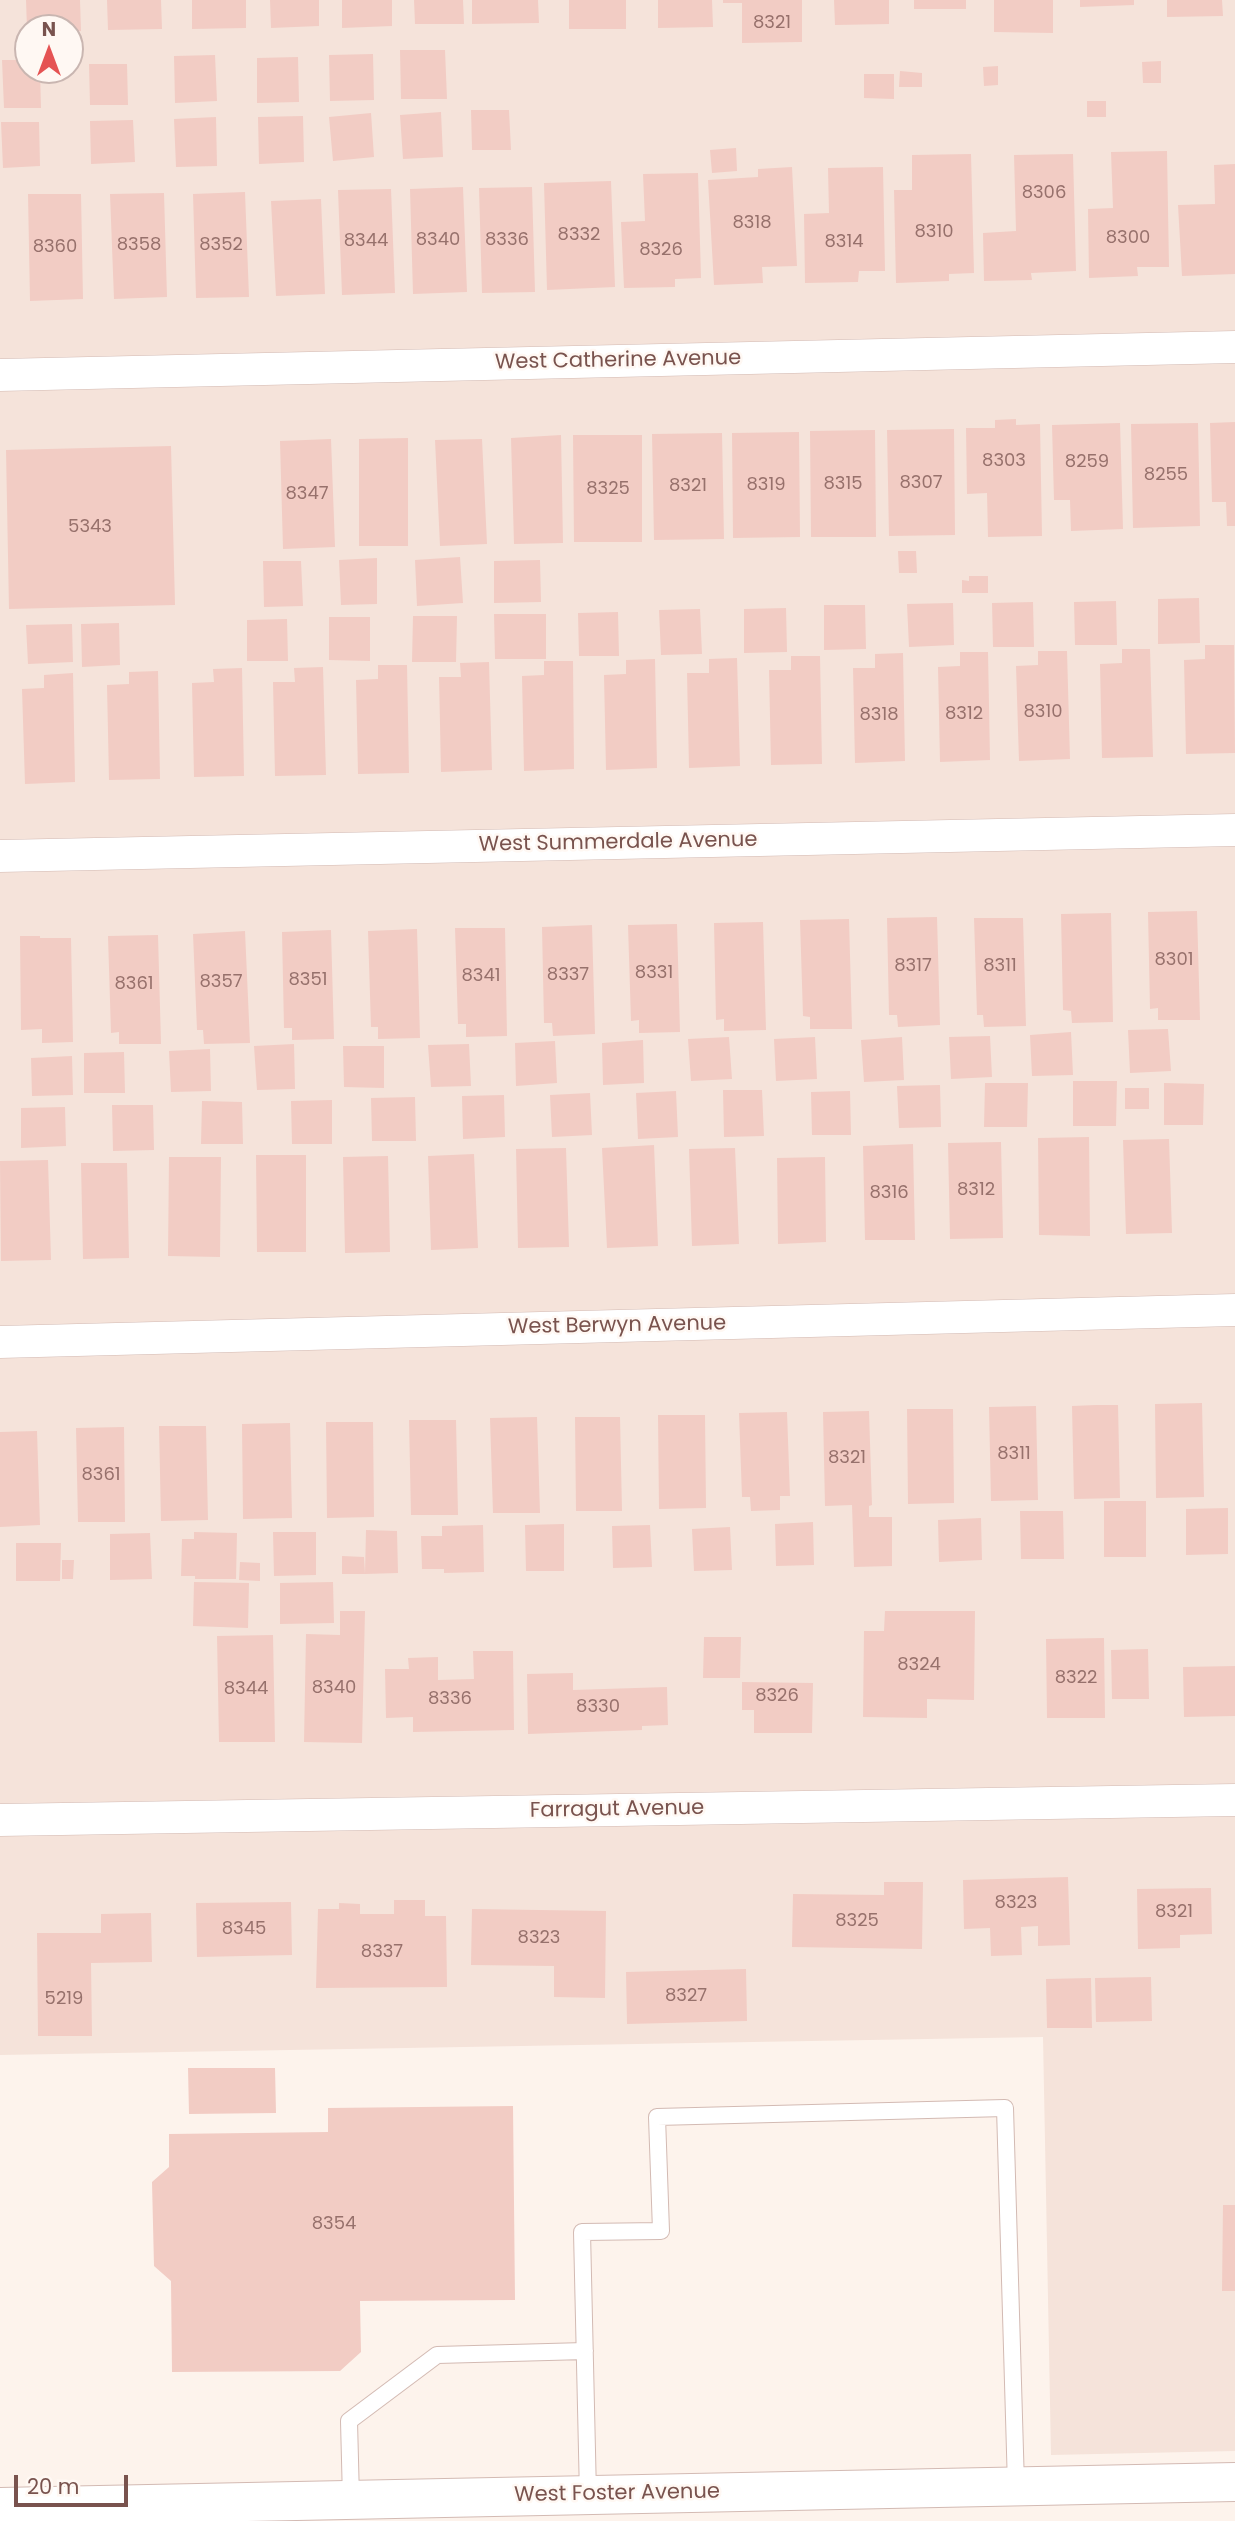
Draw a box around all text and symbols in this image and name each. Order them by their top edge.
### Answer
house number: 8321 [753,12,791,34]
north arrow [14,14,84,84]
text: N [42,16,56,43]
house number: 8306 [1022,182,1066,204]
house number: 8318 [732,212,772,234]
house number: 8310 [914,221,954,243]
house number: 8332 [558,224,600,246]
house number: 8300 [1106,227,1150,249]
house number: 8340 [416,229,460,251]
house number: 8336 [485,229,529,251]
house number: 8344 [344,230,388,252]
house number: 8314 [824,231,864,253]
house number: 8358 [117,234,161,256]
house number: 8352 [199,234,243,256]
house number: 8360 [33,236,77,258]
house number: 8326 [639,239,683,261]
street label: West Catherine Avenue [495,346,741,376]
house number: 8303 [982,450,1026,472]
house number: 8259 [1065,451,1109,473]
house number: 8255 [1144,464,1188,486]
house number: 8307 [899,472,943,494]
house number: 8315 [823,473,863,495]
house number: 8319 [746,474,786,496]
house number: 8321 [669,475,707,497]
house number: 8325 [586,478,630,500]
house number: 8347 [285,483,329,505]
house number: 5343 [68,516,112,538]
house number: 8310 [1023,701,1063,723]
house number: 8312 [945,703,983,725]
house number: 8318 [859,704,899,726]
street label: West Summerdale Avenue [478,828,758,858]
house number: 8301 [1154,949,1194,971]
house number: 8317 [894,955,932,977]
house number: 8311 [983,955,1017,977]
house number: 8331 [635,962,673,984]
house number: 8337 [547,964,589,986]
house number: 8341 [461,965,501,987]
house number: 8351 [288,969,328,991]
house number: 8357 [199,971,243,993]
house number: 8361 [114,973,154,995]
house number: 8312 [957,1179,995,1201]
house number: 8316 [869,1182,909,1204]
street label: West Berwyn Avenue [508,1311,726,1341]
house number: 8311 [997,1443,1031,1465]
house number: 8321 [828,1447,866,1469]
house number: 8361 [81,1464,121,1486]
house number: 8324 [897,1654,941,1676]
house number: 8322 [1055,1667,1097,1689]
house number: 8340 [312,1677,356,1699]
house number: 8344 [224,1678,268,1700]
house number: 8326 [755,1685,799,1707]
house number: 8336 [428,1688,472,1710]
house number: 8330 [576,1696,620,1718]
street label: Farragut Avenue [530,1796,704,1824]
house number: 8323 [995,1892,1037,1914]
house number: 8321 [1155,1901,1193,1923]
house number: 8325 [835,1910,879,1932]
house number: 8345 [222,1918,266,1940]
house number: 8323 [518,1927,560,1949]
house number: 8337 [361,1941,403,1963]
house number: 8327 [665,1985,707,2007]
house number: 5219 [45,1988,83,2010]
house number: 8354 [312,2213,356,2235]
scale bar [18,2462,131,2506]
text: 20 m [27,2472,80,2501]
street label: West Foster Avenue [514,2480,720,2508]

